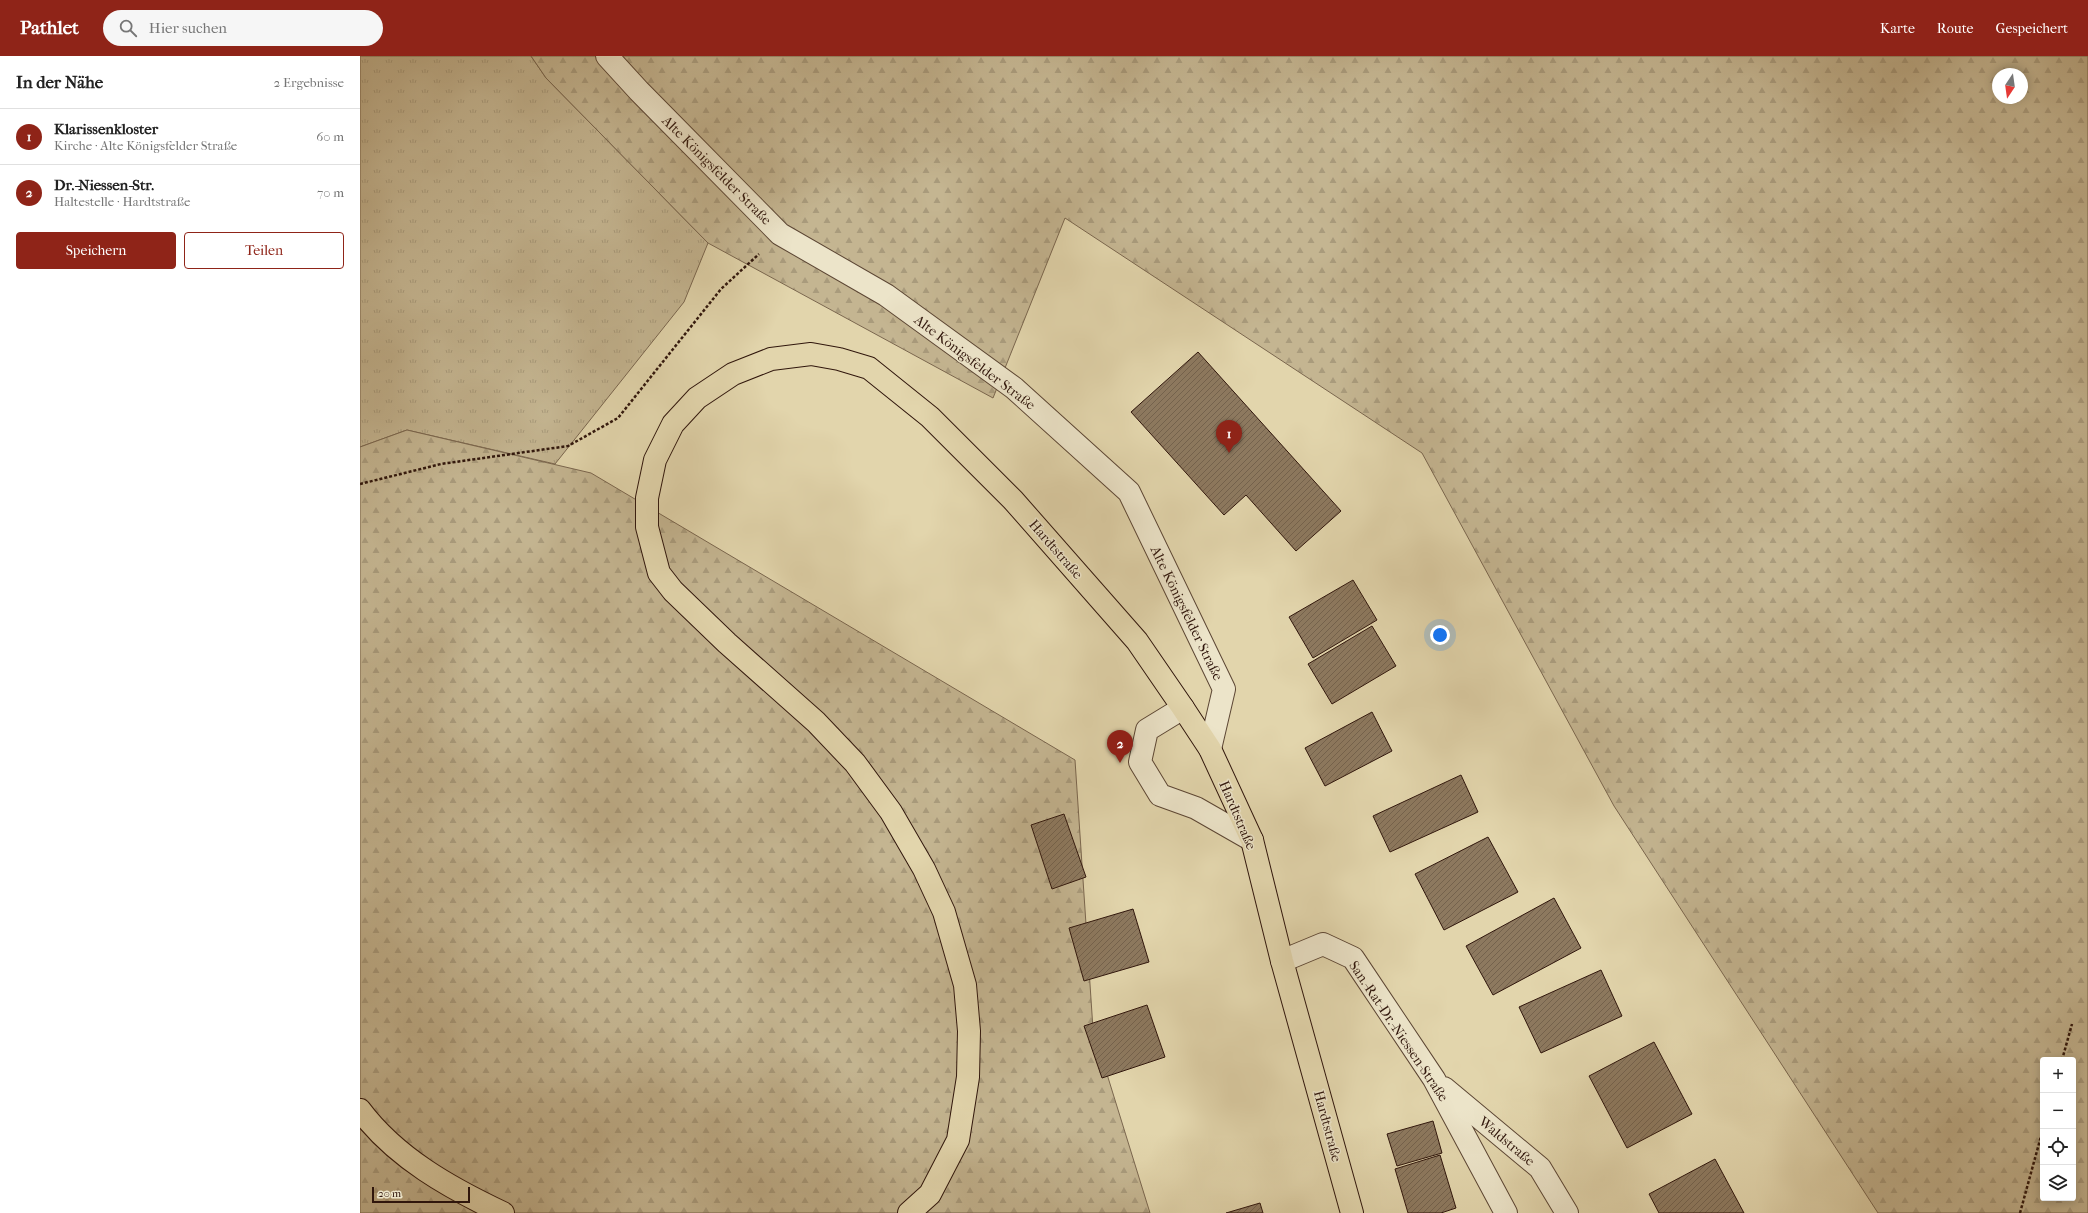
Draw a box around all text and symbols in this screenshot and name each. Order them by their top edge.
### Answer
search box [103,10,383,46]
text: Pathlet [20,17,79,39]
icon: search [117,17,139,39]
text: Hier suchen [149,19,227,37]
text: Karte [1880,20,1915,37]
text: Route [1937,20,1974,37]
text: Gespeichert [1996,20,2068,37]
north arrow [1992,68,2028,104]
text: In der Nähe [16,72,103,92]
text: 2 Ergebnisse [274,75,344,90]
street label: Alte Königsfelder Straße [658,112,775,229]
text: Klarissenkloster [54,120,158,138]
text: 1 [27,129,31,144]
text: 60 m [316,129,344,144]
text: Kirche · Alte Königsfelder Straße [54,138,237,153]
text: Dr.-Niessen-Str. [54,176,154,194]
text: 2 [26,185,32,200]
text: 70 m [317,185,344,200]
text: Haltestelle · Hardtstraße [54,194,190,209]
button: Speichern [16,232,176,269]
button: Teilen [184,232,344,269]
street label: Alte Königsfelder Straße [910,311,1039,414]
pin: 1 [1216,420,1242,453]
street label: Hardtstraße [1025,516,1086,583]
street label: Alte Königsfelder Straße [1146,542,1227,683]
your location [1430,625,1450,645]
pin: 2 [1107,730,1133,763]
street label: Hardtstraße [1215,778,1260,852]
street label: San.-Rat-Dr.-Niessen-Straße [1345,958,1452,1105]
map controls [2040,1057,2076,1201]
button: + [2040,1057,2076,1093]
street label: Hardtstraße [1310,1089,1345,1164]
button: − [2040,1093,2076,1129]
street label: Waldstraße [1474,1112,1538,1170]
button: locate [2040,1129,2076,1165]
button: layers [2040,1165,2076,1201]
scale bar [372,1185,470,1204]
text: 20 m [378,1187,401,1200]

